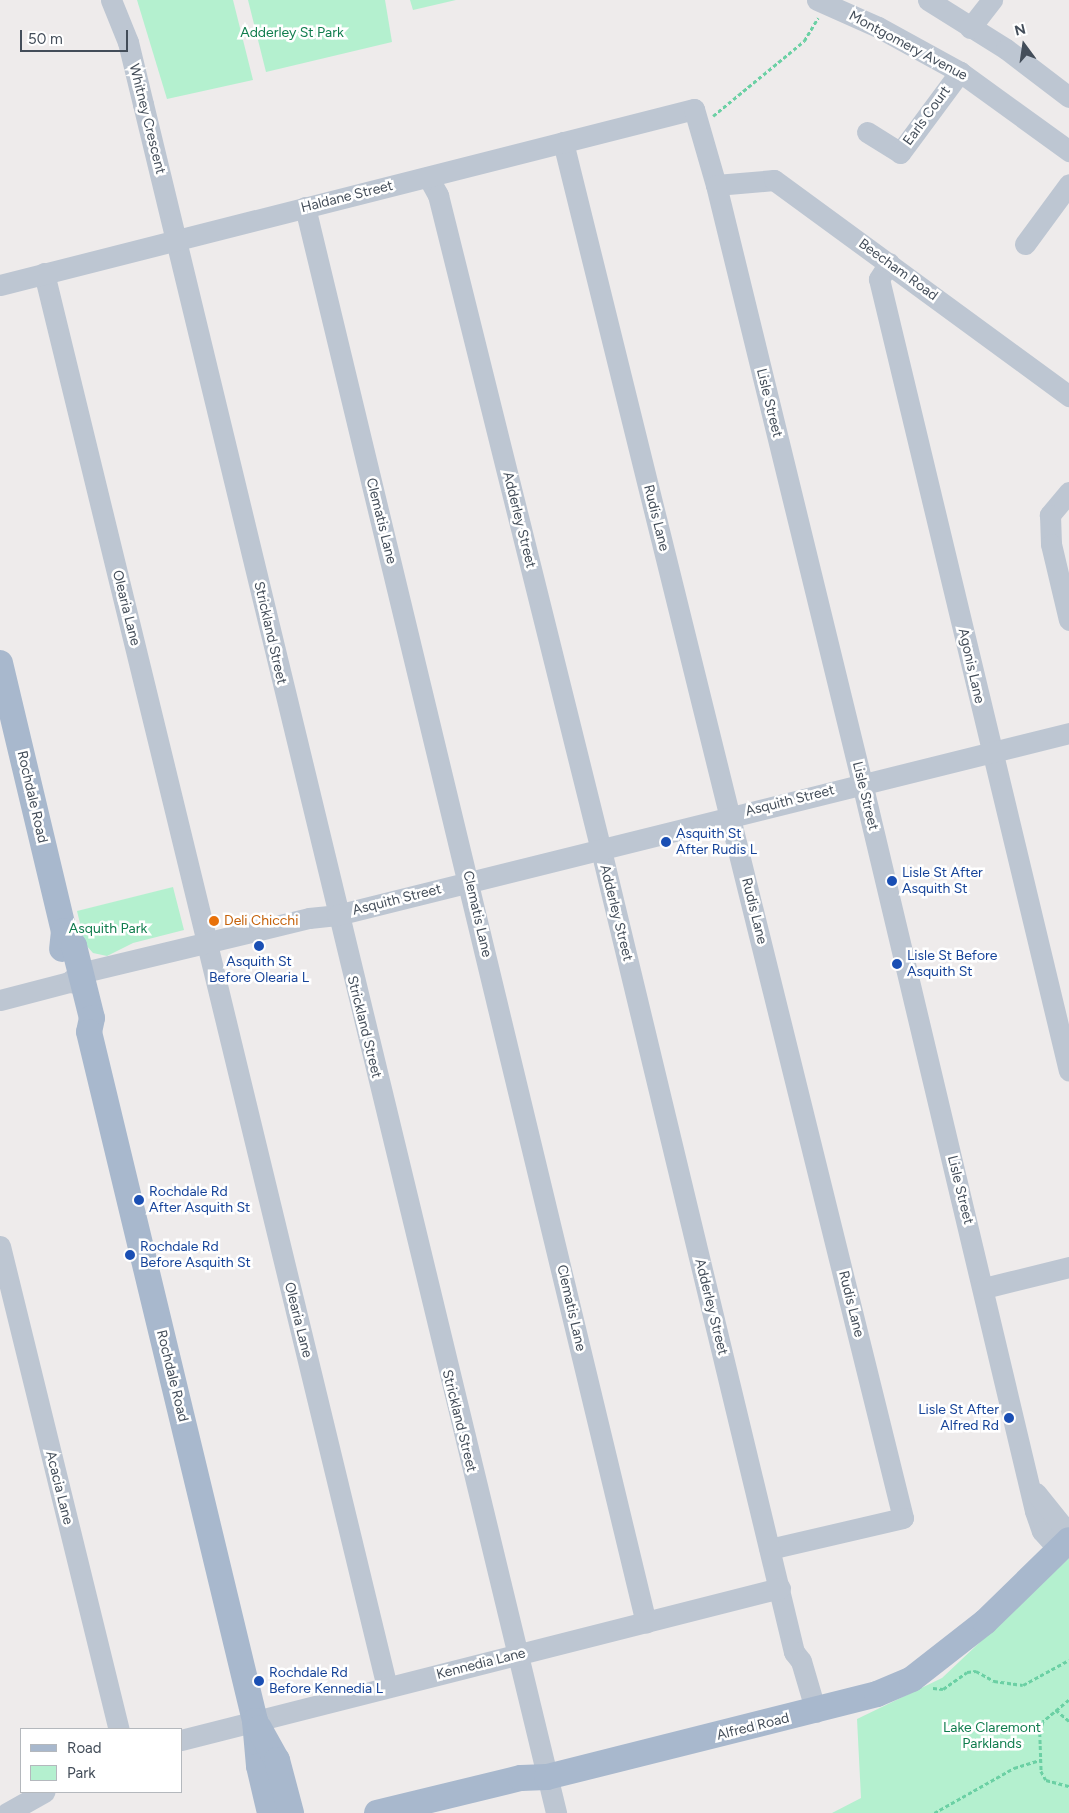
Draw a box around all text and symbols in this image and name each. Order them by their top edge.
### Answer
street label: Montgomery Avenue [846,8,970,84]
scale bar [22,20,130,52]
north arrow [999,20,1049,70]
text: N [1013,20,1028,40]
park label: Adderley St Park [240,25,344,41]
text: 50 m [28,30,63,48]
street label: Whitney Crescent [125,62,169,176]
street label: Earls Court [900,83,954,149]
street label: Haldane Street [299,177,395,217]
street label: Beecham Road [855,236,941,304]
street label: Lisle Street [752,367,786,439]
street label: Adderley Street [499,470,539,570]
street label: Clematis Lane [362,476,400,566]
street label: Rudis Lane [640,483,672,553]
street label: Olearia Lane [109,569,143,647]
street label: Strickland Street [250,580,290,686]
street label: Agonis Lane [954,627,988,705]
street label: Rochdale Road [13,749,51,845]
street label: Lisle Street [848,760,882,832]
street label: Asquith Street [744,782,836,820]
place label: Asquith St After Rudis L [676,826,757,859]
marker: Asquith St After Rudis L [660,836,672,848]
street label: Adderley Street [596,863,636,963]
place label: Lisle St After Asquith St [902,865,983,898]
street label: Clematis Lane [459,869,495,959]
marker: Lisle St After Asquith St [886,875,898,887]
street label: Rudis Lane [738,876,770,946]
street label: Asquith Street [351,881,443,919]
place label: Deli Chicchi [224,913,298,929]
marker: Deli Chicchi [208,915,220,927]
park label: Asquith Park [69,921,147,937]
marker: Asquith St Before Olearia L [253,940,265,952]
place label: Lisle St Before Asquith St [907,948,997,980]
place label: Asquith St Before Olearia L [209,954,309,986]
marker: Lisle St Before Asquith St [891,958,903,970]
street label: Strickland Street [343,974,385,1080]
street label: Lisle Street [943,1154,977,1226]
place label: Rochdale Rd After Asquith St [149,1184,250,1216]
marker: Rochdale Rd After Asquith St [133,1194,145,1206]
place label: Rochdale Rd Before Asquith St [140,1239,251,1272]
marker: Rochdale Rd Before Asquith St [124,1249,136,1261]
street label: Adderley Street [691,1257,731,1357]
street label: Clematis Lane [553,1263,589,1353]
street label: Rudis Lane [835,1269,867,1339]
street label: Olearia Lane [281,1281,315,1359]
street label: Rochdale Road [152,1328,192,1424]
street label: Strickland Street [438,1368,480,1474]
place label: Lisle St After Alfred Rd [918,1402,999,1434]
marker: Lisle St After Alfred Rd [1003,1412,1015,1424]
street label: Acacia Lane [42,1449,76,1527]
street label: Kennedia Lane [435,1645,527,1683]
place label: Rochdale Rd Before Kennedia L [269,1665,383,1698]
marker: Rochdale Rd Before Kennedia L [253,1675,265,1687]
street label: Alfred Road [715,1710,791,1744]
park label: Lake Claremont Parklands [943,1720,1041,1752]
legend [20,1728,182,1793]
text: Road [67,1739,102,1757]
text: Park [67,1764,96,1782]

